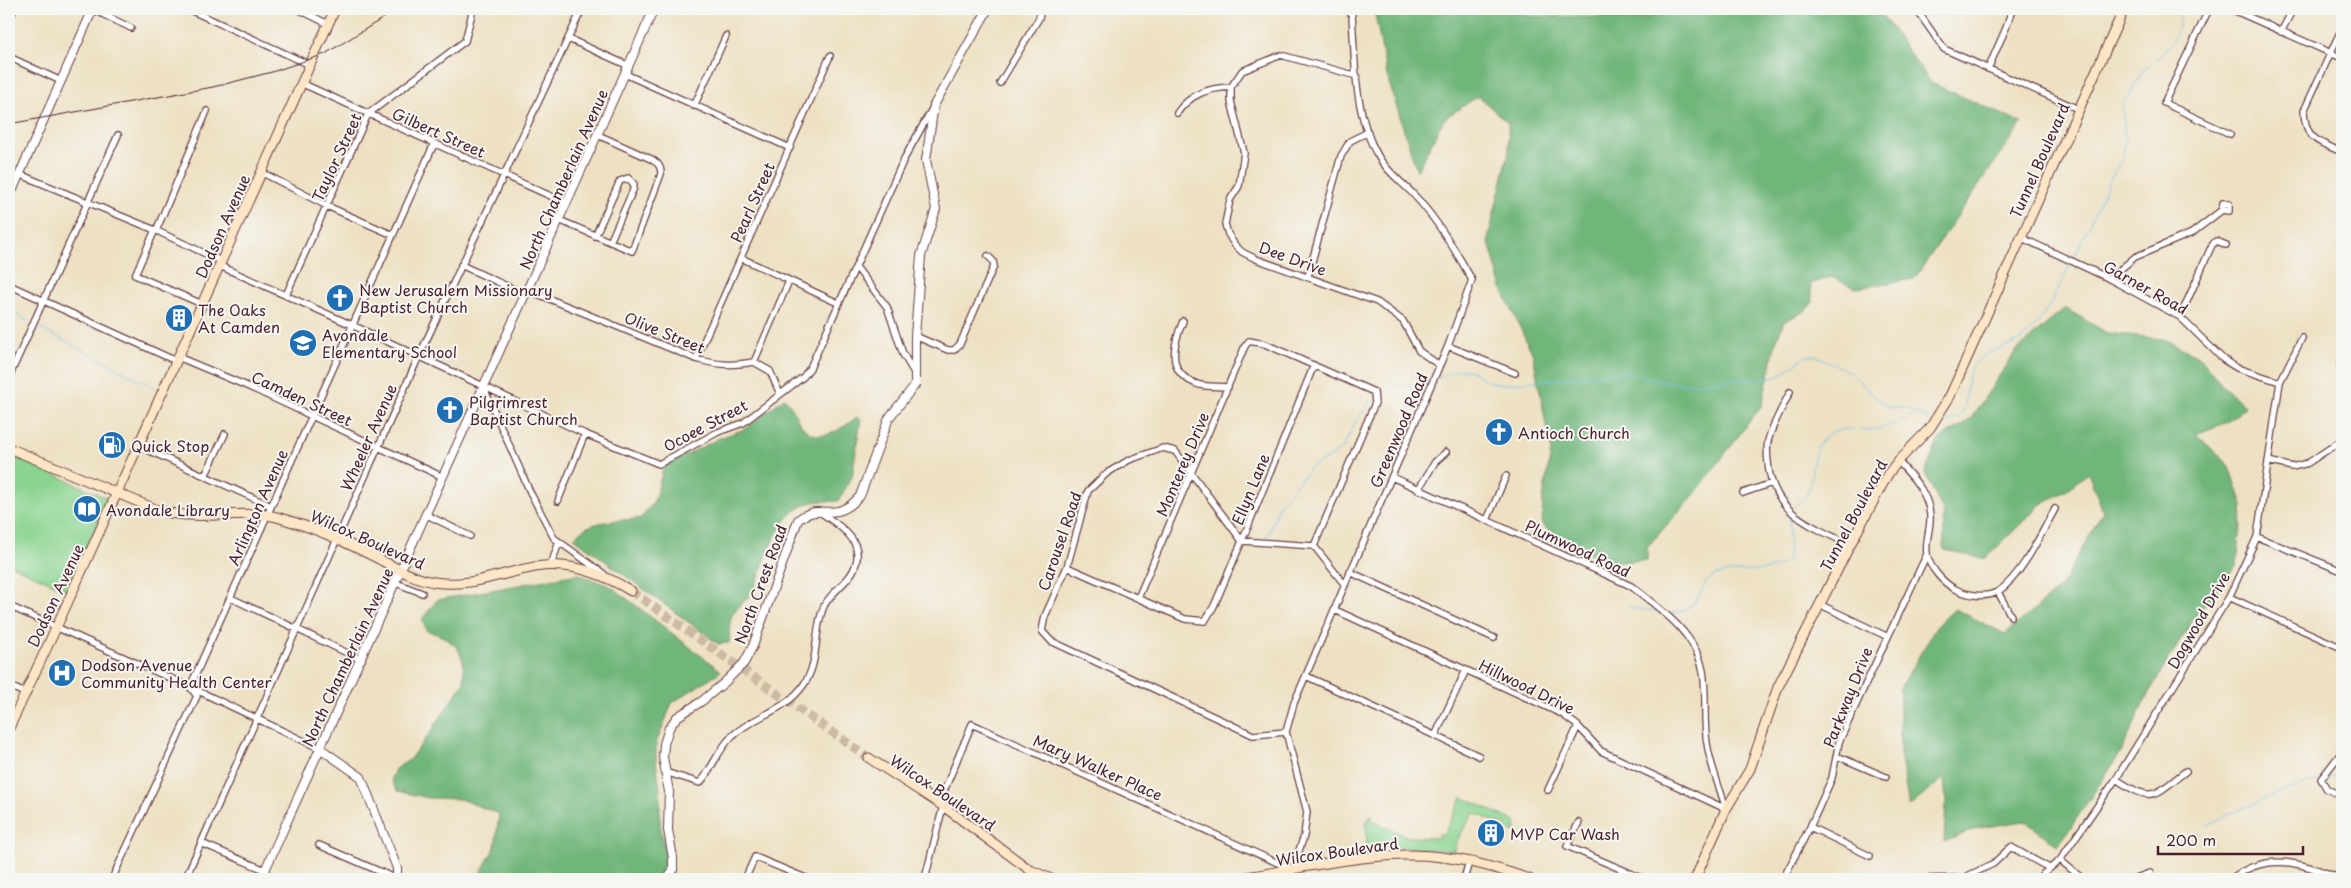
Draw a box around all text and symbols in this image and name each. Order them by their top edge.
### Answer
street label: North Chamberlain Avenue [513,85,613,273]
street label: Tunnel Boulevard [2003,99,2075,221]
street label: Gilbert Street [389,101,489,163]
street label: Taylor Street [305,109,367,205]
street label: Pearl Street [724,158,780,246]
street label: Dodson Avenue [189,170,255,282]
street label: Dee Drive [1256,235,1330,281]
street label: Garner Road [2100,254,2192,320]
place label: New Jerusalem Missionary Baptist Church [359,278,553,318]
church icon: New Jerusalem Missionary Baptist Church [325,283,355,313]
place label: The Oaks At Camden [198,298,280,338]
building icon: The Oaks At Camden [164,303,194,333]
street label: Olive Street [621,305,709,359]
place label: Avondale Elementary School [322,323,457,363]
school or university icon: Avondale Elementary School [288,328,318,358]
street label: Camden Street [248,365,356,431]
street label: Greenwood Road [1363,369,1433,491]
street label: Wheeler Avenue [334,380,402,494]
place label: Pilgrimrest Baptist Church [469,390,578,430]
street label: Ocoee Street [659,393,751,457]
church icon: Pilgrimrest Baptist Church [435,395,465,425]
street label: Monterey Drive [1150,408,1214,520]
church icon: Antioch Church [1484,417,1514,447]
place label: Antioch Church [1518,421,1630,444]
fuel station icon: Quick Stop [97,430,127,460]
place label: Quick Stop [131,434,209,457]
street label: Arlington Avenue [221,445,293,569]
street label: Ellyn Lane [1225,450,1275,528]
street label: Tunnel Boulevard [1814,455,1892,575]
street label: Carousel Road [1031,488,1087,594]
library icon: Avondale Library [72,494,102,524]
place label: Avondale Library [106,498,230,521]
street label: Wilcox Boulevard [307,503,429,575]
street label: Plumwood Road [1521,513,1635,583]
street label: North Crest Road [728,521,792,647]
street label: Dodson Avenue [21,540,89,650]
street label: North Chamberlain Avenue [295,564,399,750]
street label: Dogwood Drive [2161,567,2235,673]
street label: Parkway Drive [1816,643,1878,751]
place label: Dodson Avenue Community Health Center [81,653,271,693]
street label: Hillwood Drive [1475,653,1579,719]
hospital icon: Dodson Avenue Community Health Center [47,658,77,688]
street label: Mary Walker Place [1030,728,1166,806]
street label: Wilcox Boulevard [885,748,1001,836]
building icon: MVP Car Wash [1476,818,1506,848]
place label: MVP Car Wash [1510,822,1620,845]
scale bar [2158,823,2304,855]
text: 200 m [2166,828,2216,851]
street label: Wilcox Boulevard [1274,831,1400,871]

